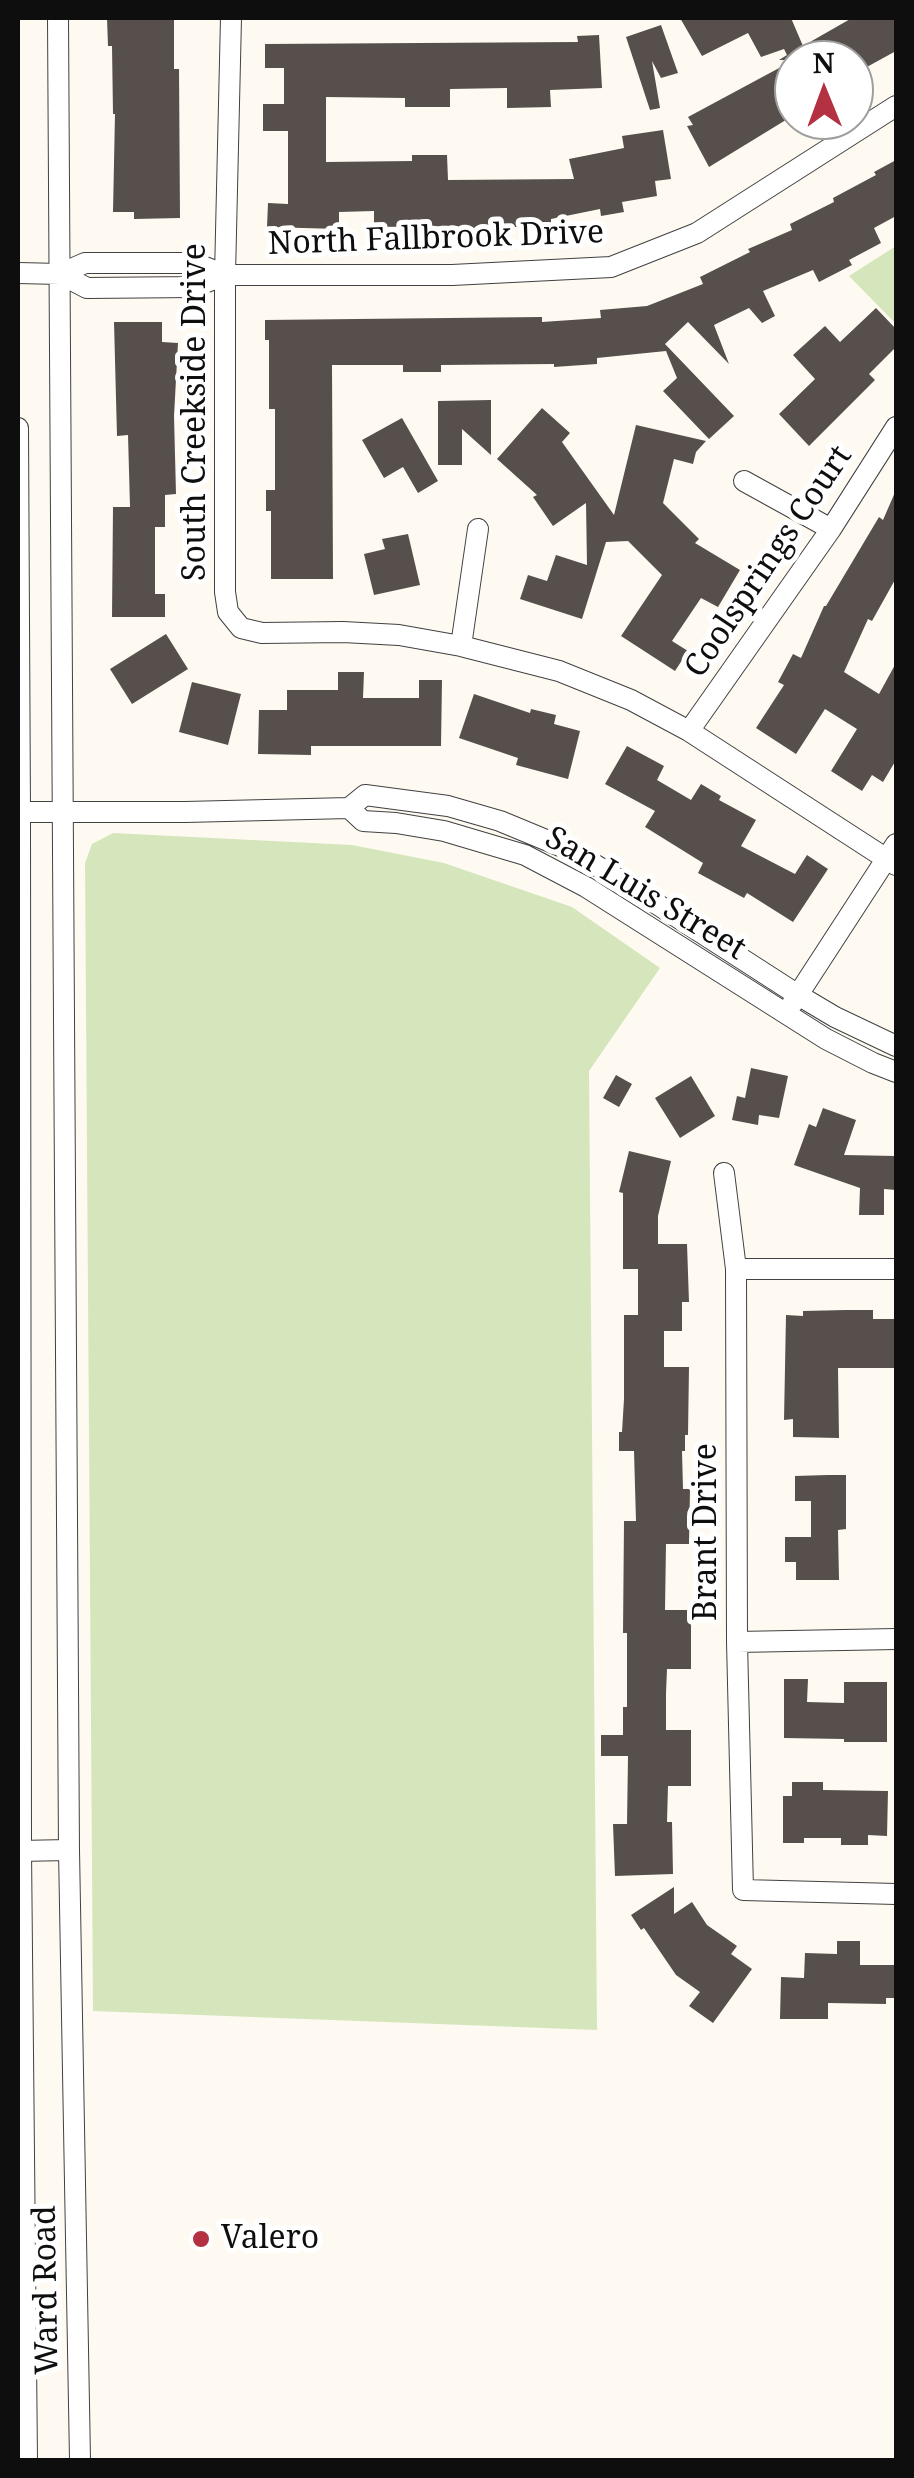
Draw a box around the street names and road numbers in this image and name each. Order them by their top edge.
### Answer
street label: North Fallbrook Drive [267,214,605,264]
street label: South Creekside Drive [177,243,215,581]
street label: Coolsprings Court [677,439,861,685]
street label: San Luis Street [538,819,752,969]
street label: Brant Drive [688,1443,726,1621]
street label: Ward Road [26,2205,68,2375]

